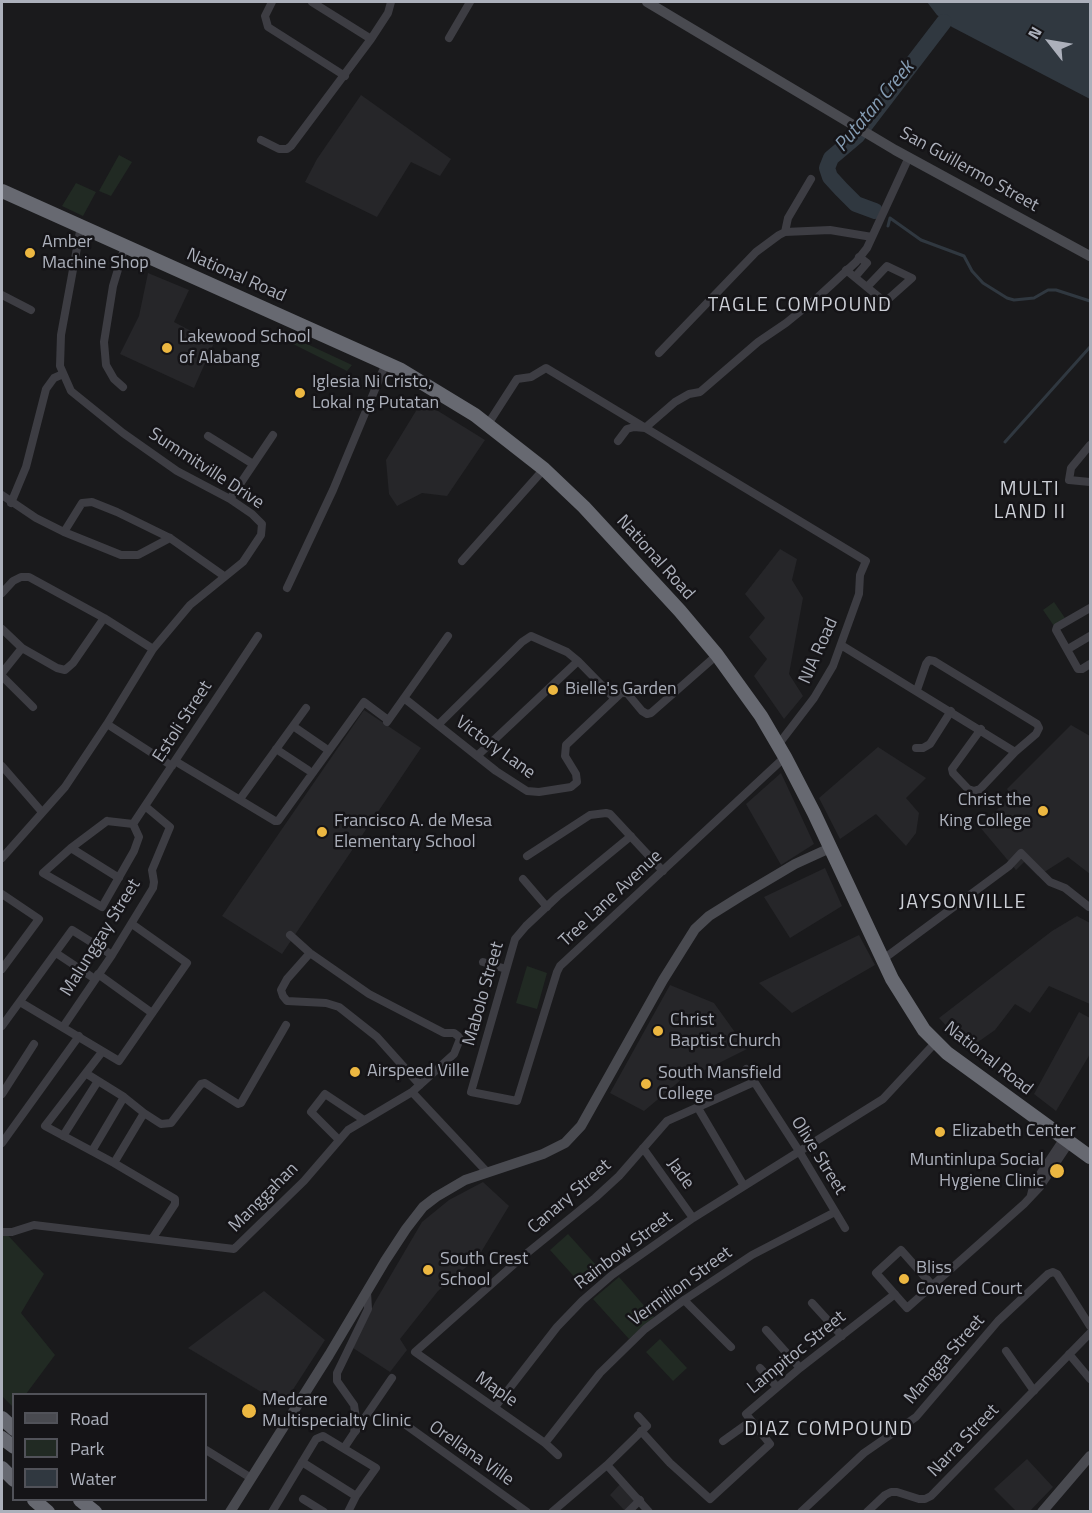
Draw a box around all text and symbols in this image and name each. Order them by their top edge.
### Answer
north arrow [1020,12,1080,72]
text: N [1021,22,1048,44]
water label: Putatan Creek [830,57,920,157]
street label: San Guillermo Street [896,123,1042,217]
place label: Amber Machine Shop [42,232,149,274]
street label: National Road [183,244,289,308]
marker: Amber Machine Shop [23,246,37,260]
district label: TAGLE COMPOUND [708,294,892,318]
place label: Lakewood School of Alabang [179,327,311,370]
marker: Lakewood School of Alabang [160,341,174,355]
place label: Iglesia Ni Cristo, Lokal ng Putatan [312,372,439,415]
marker: Iglesia Ni Cristo, Lokal ng Putatan [293,386,307,400]
street label: Summitville Drive [144,424,268,514]
district label: MULTI LAND II [994,478,1066,525]
street label: National Road [611,511,699,605]
street label: NIA Road [795,615,843,687]
street label: Estoli Street [149,677,217,767]
place label: Bielle's Garden [565,679,677,701]
marker: Bielle's Garden [546,683,560,697]
street label: Victory Lane [451,712,539,784]
place label: Christ the King College [939,790,1031,832]
marker: Christ the King College [1036,804,1050,818]
place label: Francisco A. de Mesa Elementary School [334,811,492,854]
marker: Francisco A. de Mesa Elementary School [315,825,329,839]
street label: Tree Lane Avenue [555,846,667,952]
street label: Malunggay Street [56,875,146,1001]
district label: JAYSONVILLE [899,891,1027,915]
street label: Mabolo Street [459,940,509,1048]
place label: Christ Baptist Church [670,1010,781,1052]
street label: National Road [939,1018,1037,1100]
marker: Christ Baptist Church [651,1024,665,1038]
place label: Airspeed Ville [367,1061,469,1083]
place label: South Mansfield College [658,1063,782,1106]
marker: Airspeed Ville [348,1065,362,1079]
marker: South Mansfield College [639,1077,653,1091]
street label: Olive Street [786,1113,850,1199]
place label: Elizabeth Center [952,1121,1076,1143]
marker: Elizabeth Center [933,1125,947,1139]
place label: Muntinlupa Social Hygiene Clinic [909,1150,1044,1192]
street label: Jade [662,1154,698,1194]
street label: Canary Street [524,1155,616,1239]
street label: Manggahan [225,1159,303,1237]
marker: Muntinlupa Social Hygiene Clinic [1048,1162,1066,1180]
street label: Rainbow Street [571,1207,677,1295]
street label: Vermilion Street [625,1242,737,1332]
place label: South Crest School [440,1249,528,1292]
place label: Bliss Covered Court [916,1258,1022,1300]
marker: South Crest School [421,1263,435,1277]
marker: Bliss Covered Court [897,1272,911,1286]
street label: Lampitoc Street [744,1307,850,1399]
street label: Mangga Street [900,1311,990,1409]
street label: Maple [471,1368,521,1412]
place label: Medcare Multispecialty Clinic [262,1390,411,1432]
legend [12,1393,207,1501]
street label: Narra Street [924,1400,1004,1482]
marker: Medcare Multispecialty Clinic [240,1402,258,1420]
text: Road [70,1405,109,1432]
street label: Orellana Ville [424,1417,518,1491]
district label: DIAZ COMPOUND [744,1418,914,1442]
text: Park [70,1435,104,1462]
text: Water [70,1465,116,1492]

